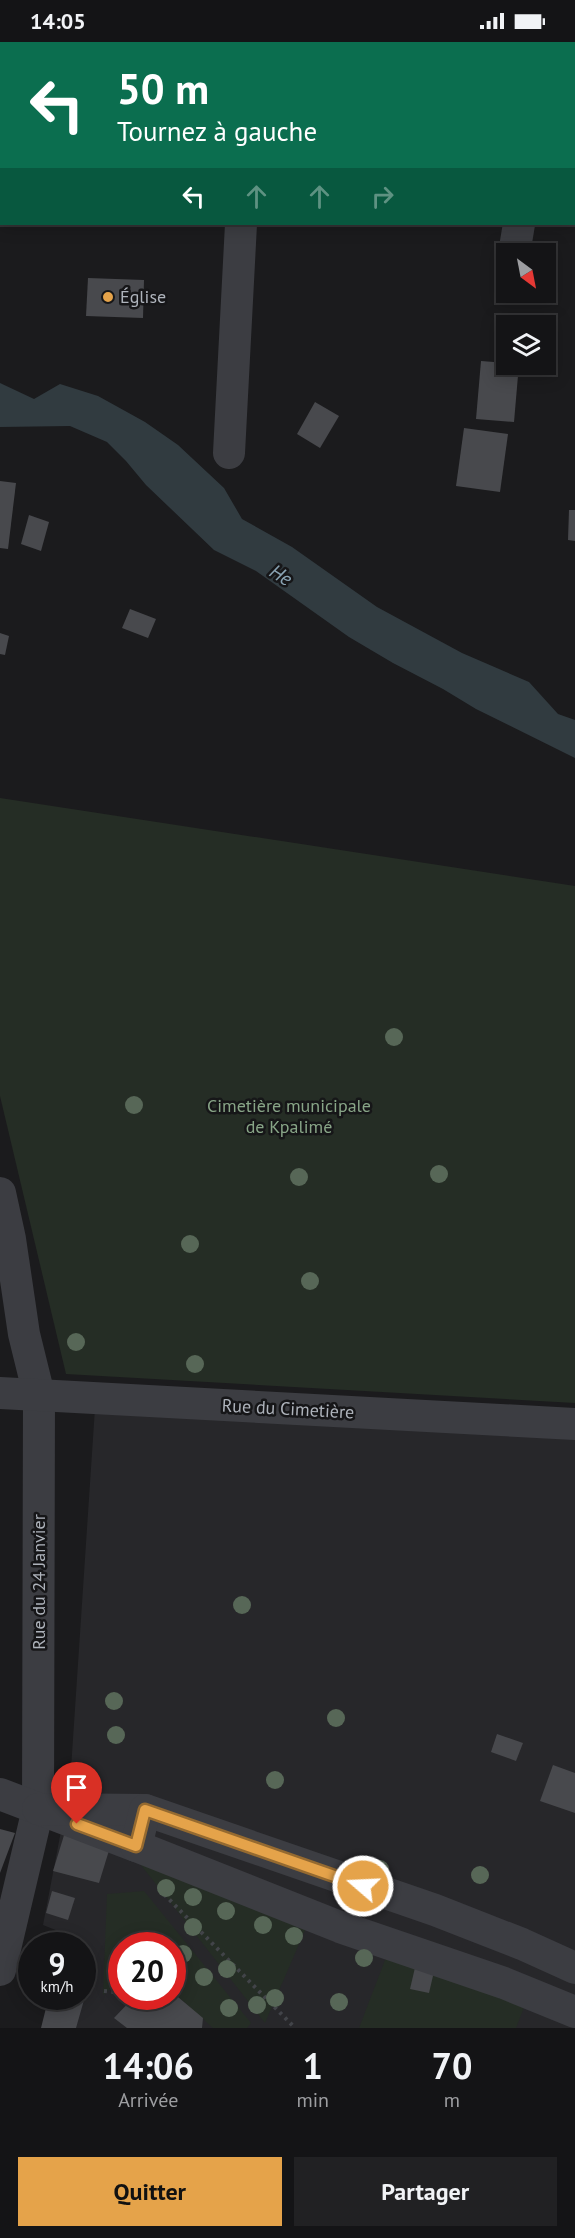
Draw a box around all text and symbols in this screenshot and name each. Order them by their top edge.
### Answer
text: 14:05 [30,7,86,35]
text: 50 m [117,61,209,116]
icon: left [18,66,96,144]
text: Tournez à gauche [117,114,317,148]
icon: left [177,180,210,213]
icon: ahead [240,180,273,213]
icon: ahead [303,180,336,213]
icon: right [366,180,399,213]
north arrow [496,243,556,303]
map controls [496,243,556,375]
place label: Église [120,285,166,308]
marker: Église [101,290,115,304]
button: layers [496,315,556,375]
water label: He [265,558,298,592]
park label: Cimetière municipale de Kpalimé [207,1094,371,1138]
street label: Rue du Cimetière [221,1394,355,1423]
street label: Rue du 24 Janvier [27,1514,50,1650]
pin [51,1762,102,1824]
icon: arrive [60,1771,93,1804]
position arrow [331,1854,395,1918]
speed limit sign: 20 [108,1932,186,2010]
text: 9 [48,1944,66,1983]
text: km/h [41,1977,73,1996]
text: 14:06 [103,2042,194,2089]
text: 1 [303,2042,323,2089]
text: 70 [432,2042,472,2089]
text: Arrivée [118,2087,178,2113]
text: min [296,2087,329,2113]
text: m [444,2087,460,2113]
button: Quitter [18,2157,282,2226]
button: Partager [294,2157,557,2226]

